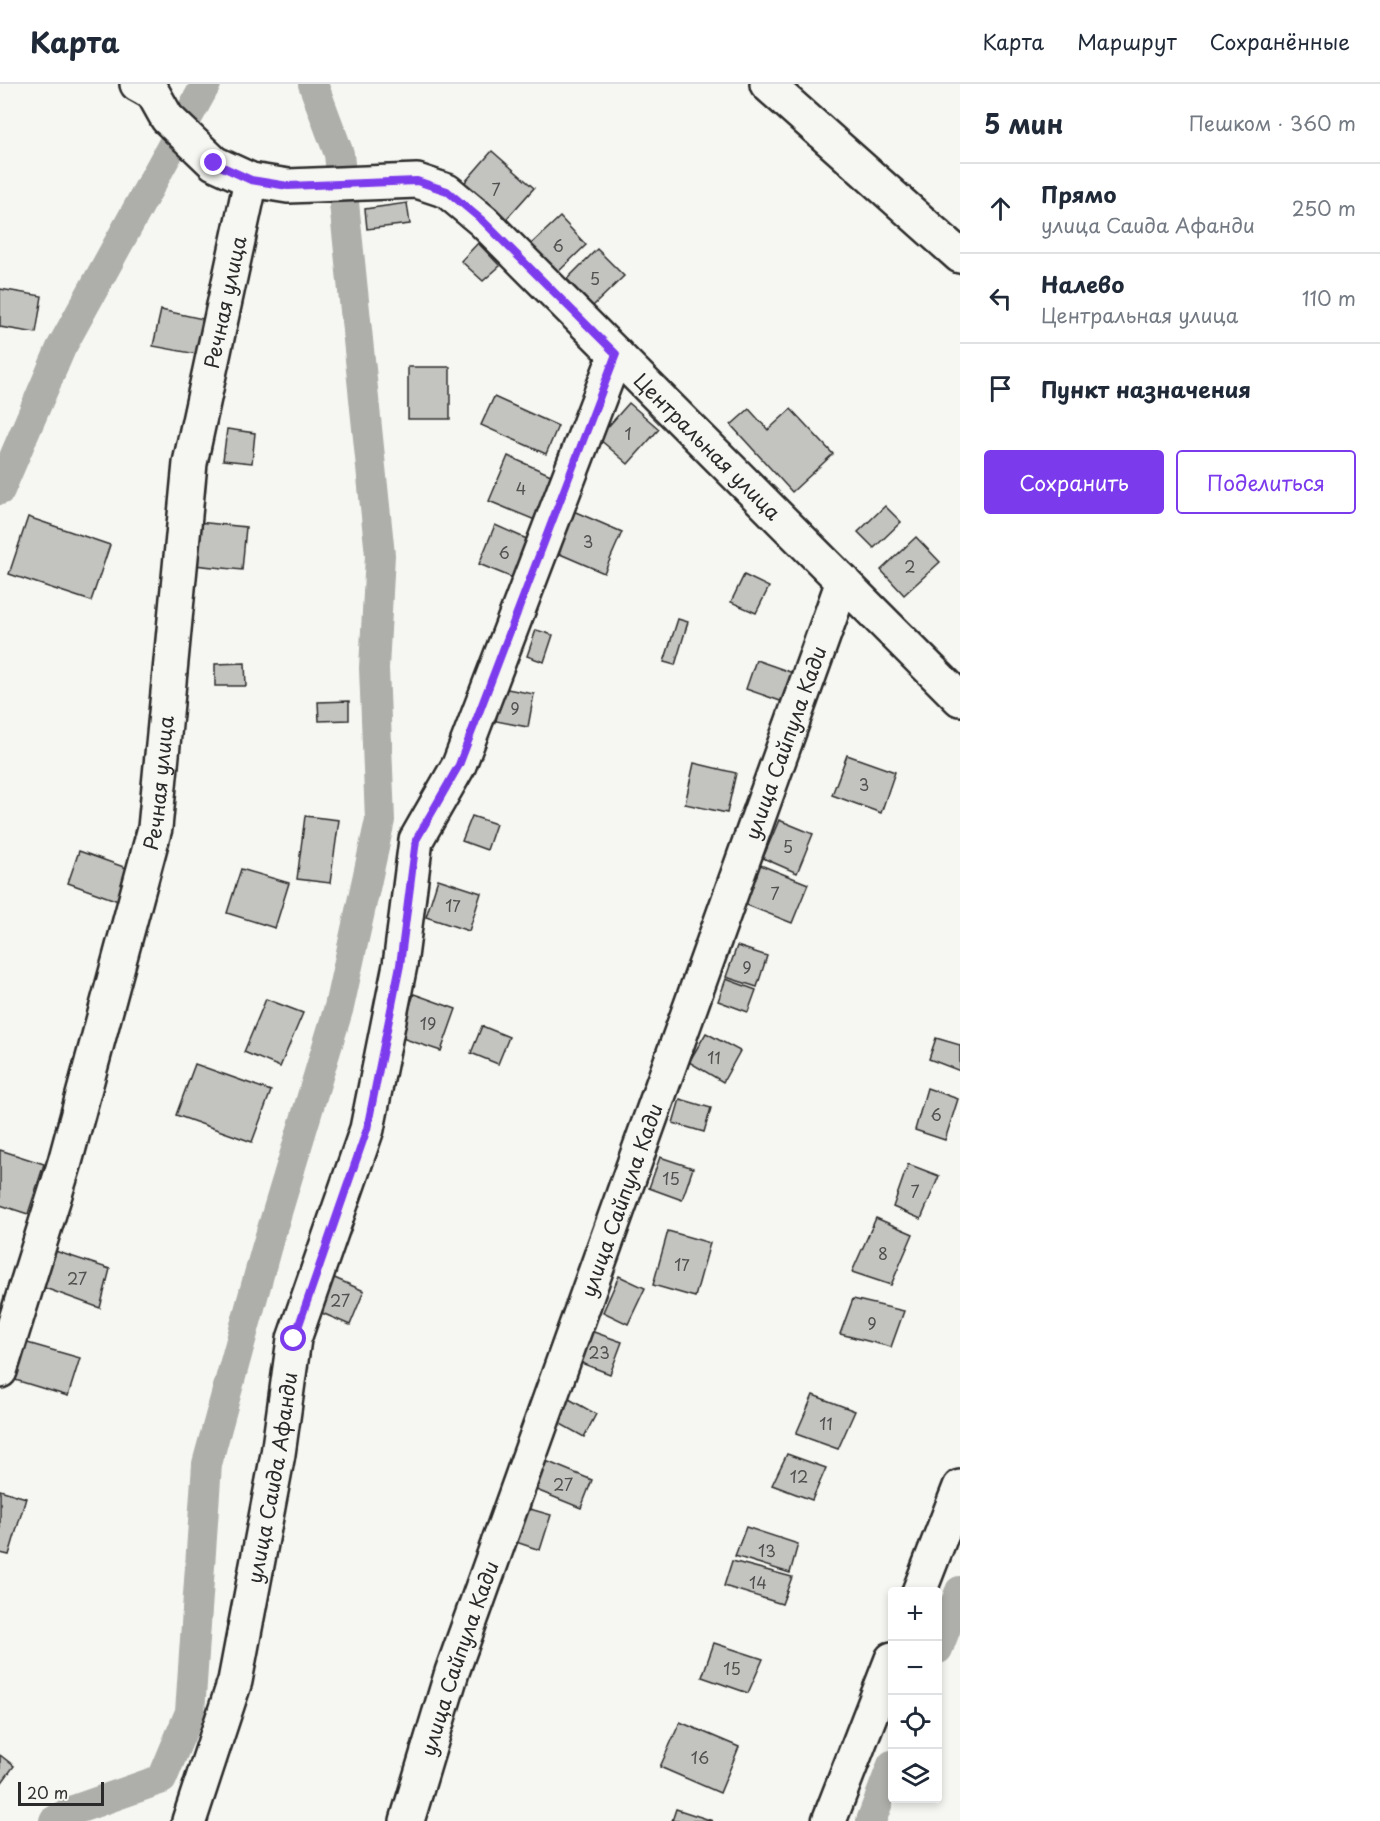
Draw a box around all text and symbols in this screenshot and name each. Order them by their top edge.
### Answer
text: Карта [30,20,120,63]
text: Карта [983,25,1044,57]
text: Маршрут [1077,25,1177,57]
text: Сохранённые [1210,25,1350,57]
text: 5 мин [984,104,1063,143]
text: Пешком · 360 m [1189,108,1356,138]
route end [200,149,226,175]
house number: 7 [491,177,501,201]
text: Прямо [1041,177,1116,210]
icon: ahead [984,192,1017,225]
text: 250 m [1292,193,1356,223]
text: улица Саида Афанди [1041,210,1255,240]
street label: Речная улица [196,233,254,371]
house number: 6 [552,233,564,257]
house number: 5 [590,266,600,290]
text: Налево [1041,267,1124,300]
icon: left [984,282,1017,315]
text: 110 m [1302,283,1356,313]
text: Центральная улица [1041,300,1238,330]
street label: Центральная улица [627,366,788,527]
icon: arrive [984,372,1017,405]
text: Пункт назначения [1041,372,1251,405]
house number: 1 [624,421,632,445]
button: Сохранить [984,450,1164,514]
button: Поделиться [1176,450,1356,514]
house number: 4 [516,476,526,500]
house number: 3 [583,529,593,553]
house number: 6 [498,540,510,564]
house number: 2 [904,554,916,578]
street label: улица Сайпула Кади [737,641,834,844]
house number: 9 [510,696,520,720]
street label: Речная улица [135,714,181,853]
house number: 3 [859,772,869,796]
house number: 5 [783,834,793,858]
house number: 7 [770,881,780,905]
house number: 17 [445,893,461,917]
house number: 9 [742,955,752,979]
house number: 19 [420,1011,436,1035]
house number: 11 [707,1045,721,1069]
street label: улица Сайпула Кади [573,1099,670,1301]
house number: 6 [930,1102,942,1126]
house number: 15 [662,1166,680,1190]
house number: 7 [910,1179,920,1203]
house number: 8 [878,1241,888,1265]
house number: 17 [674,1252,690,1276]
house number: 27 [67,1266,87,1290]
house number: 27 [330,1288,350,1312]
house number: 9 [867,1311,877,1335]
route start [280,1325,306,1351]
house number: 23 [588,1340,610,1364]
street label: улица Саида Афанди [239,1370,304,1586]
house number: 11 [819,1411,833,1435]
house number: 12 [790,1464,808,1488]
house number: 27 [553,1472,573,1496]
house number: 13 [758,1538,776,1562]
street label: улица Сайпула Кади [413,1556,506,1759]
house number: 14 [749,1570,767,1594]
map controls [888,1587,942,1803]
button: + [888,1587,942,1641]
button: − [888,1641,942,1695]
house number: 15 [723,1656,741,1680]
button: locate [888,1695,942,1749]
house number: 16 [691,1745,709,1769]
button: layers [888,1749,942,1803]
scale bar [18,1779,104,1806]
text: 20 m [27,1780,68,1804]

